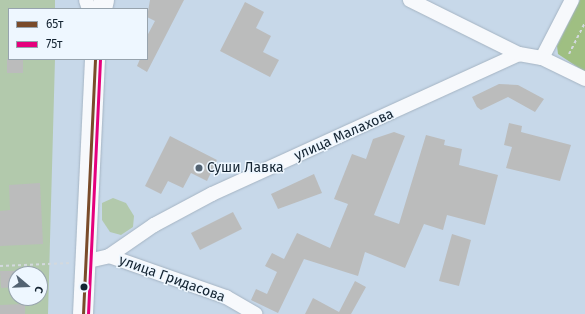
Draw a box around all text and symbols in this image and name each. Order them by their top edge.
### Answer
legend [8,8,148,60]
text: 65т [46,17,64,31]
text: 75т [46,37,62,51]
street label: улица Малахова [292,106,396,164]
place label: Суши Лавка [207,160,284,176]
marker: Суши Лавка [194,163,204,173]
street label: улица Гридасова [117,252,227,306]
north arrow [8,266,48,306]
unlabelled marker [79,282,89,292]
text: С [32,285,46,295]

